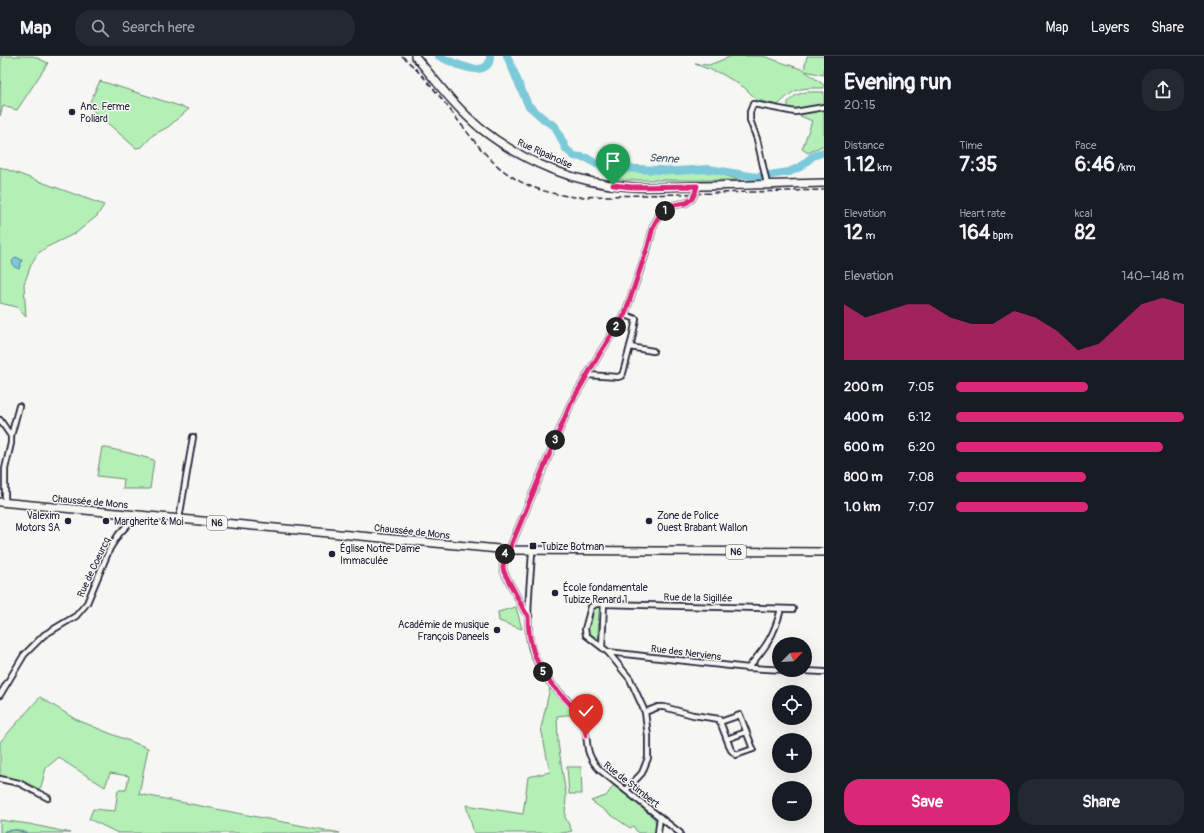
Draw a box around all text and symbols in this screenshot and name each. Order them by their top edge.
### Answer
search box [75,10,355,46]
text: Map [20,16,51,40]
icon: search [89,17,111,39]
text: Search here [121,18,195,37]
text: Map [1046,19,1069,36]
text: Layers [1091,19,1129,36]
text: Share [1151,19,1184,36]
text: Evening run [844,68,952,96]
button: share [1142,69,1184,111]
text: 20:15 [844,97,876,113]
place label: Anc. Ferme Poliard [80,101,130,125]
marker: Anc. Ferme Poliard [67,107,77,117]
street label: Rue Ripainoise [515,136,574,171]
text: Distance [844,139,884,152]
text: Time [959,139,982,152]
text: Pace [1075,139,1096,152]
pin [596,144,630,185]
icon: arrive [602,150,624,172]
water label: Senne [649,151,681,166]
text: 1.12 [844,152,875,177]
text: 7:35 [959,152,997,177]
text: 6:46 [1075,152,1115,177]
text: km [875,161,892,174]
text: /km [1115,161,1136,174]
pin: 1 [655,201,675,221]
text: 1 [663,204,667,217]
text: Elevation [844,207,886,220]
text: Heart rate [959,207,1006,220]
text: kcal [1075,207,1093,220]
text: 12 [844,220,863,245]
text: 164 [959,220,990,245]
text: 82 [1075,220,1096,245]
text: m [863,229,875,242]
text: bpm [990,229,1013,242]
text: Elevation [844,268,894,284]
text: 140–148 m [1121,268,1184,284]
pin: 2 [606,317,626,337]
text: 2 [613,320,619,333]
text: 200 m [844,379,883,395]
text: 7:05 [908,379,934,395]
text: 400 m [844,409,884,425]
text: 6:12 [908,409,931,425]
pin: 3 [545,430,565,450]
text: 3 [552,433,558,446]
text: 600 m [844,439,884,455]
text: 6:20 [908,439,935,455]
text: 800 m [844,469,883,485]
text: 7:08 [908,469,934,485]
street label: Chaussée de Mons [51,493,129,511]
text: 1.0 km [844,499,881,515]
text: 7:07 [908,499,934,515]
place label: Valexim Motors SA [16,510,61,534]
place label: Zone de Police Ouest Brabant Wallon [657,510,748,534]
marker: Valexim Motors SA [63,516,73,526]
marker: Margherite & Moi [101,516,111,526]
place label: Margherite & Moi [114,516,184,528]
road number: N6 [207,516,227,530]
marker: Zone de Police Ouest Brabant Wallon [644,516,654,526]
street label: Chaussée de Mons [373,522,451,542]
street label: Rue de Coeurcq [75,535,113,599]
marker: Tubize Botman [528,541,538,551]
place label: Tubize Botman [541,541,605,553]
place label: Église Notre-Dame Immaculée [340,542,420,567]
pin: 4 [495,544,515,564]
road number: N6 [726,545,746,559]
text: 4 [502,547,508,560]
marker: Église Notre-Dame Immaculée [327,549,337,559]
place label: École fondamentale Tubize Renard 1 [563,581,648,606]
marker: École fondamentale Tubize Renard 1 [550,588,560,598]
street label: Rue de la Sigillée [664,591,732,605]
place label: Académie de musique François Daneels [398,619,490,643]
marker: Académie de musique François Daneels [492,625,502,635]
north arrow [772,637,812,677]
map controls [772,637,812,821]
street label: Rue des Nerviens [650,643,722,663]
pin: 5 [533,662,553,682]
text: 5 [540,665,546,678]
button: locate [772,685,812,725]
pin [569,694,603,735]
icon: check [575,700,597,722]
button: + [772,733,812,773]
street label: Rue de Stimbert [601,759,663,811]
button: Save [844,779,1010,825]
button: Share [1018,779,1184,825]
button: − [772,781,812,821]

